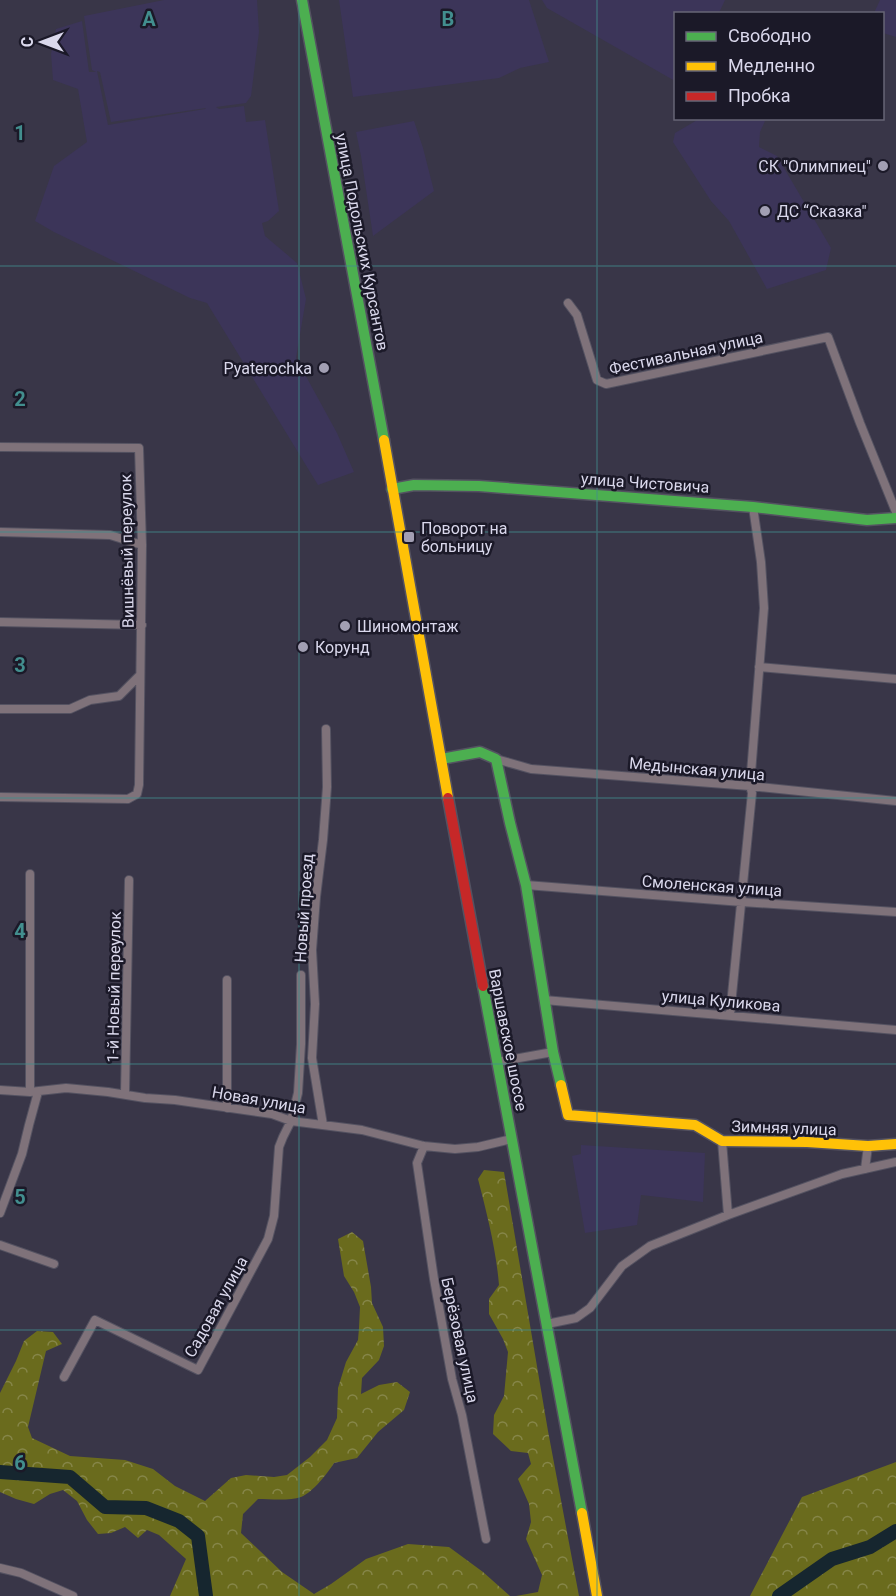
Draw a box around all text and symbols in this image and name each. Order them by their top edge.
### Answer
text: A [142,7,156,31]
text: B [442,7,454,31]
north arrow [12,12,72,72]
legend [674,12,884,120]
text: Свободно [728,25,811,46]
text: С [18,37,37,47]
text: Медленно [728,55,815,76]
text: Пробка [728,85,791,106]
text: 1 [14,121,26,145]
street label: улица Подольских Курсантов [332,132,392,352]
place label: СК "Олимпиец" [758,157,871,176]
marker: СК "Олимпиец" [876,159,890,173]
place label: ДС “Сказка" [777,202,867,221]
marker: ДС “Сказка" [758,204,772,218]
street label: Фестивальная улица [607,327,765,379]
place label: Pyaterochka [224,359,312,378]
marker: Pyaterochka [317,361,331,375]
text: 2 [14,387,26,411]
street label: улица Чистовича [580,469,710,497]
street label: Вишнёвый переулок [116,474,138,628]
place label: Поворот на больницу [421,519,507,556]
marker: Поворот на больницу [402,530,416,544]
place label: Шиномонтаж [357,617,459,636]
marker: Шиномонтаж [338,619,352,633]
place label: Корунд [315,638,370,657]
marker: Корунд [296,640,310,654]
text: 3 [14,653,26,677]
street label: Медынская улица [628,754,766,784]
street label: Новый проезд [291,853,317,963]
street label: Смоленская улица [641,872,783,900]
street label: 1-й Новый переулок [103,911,125,1063]
text: 4 [14,919,26,943]
street label: Варшавское шоссе [485,967,531,1113]
street label: улица Куликова [661,986,781,1016]
street label: Новая улица [211,1082,307,1118]
street label: Зимняя улица [731,1117,837,1139]
text: 5 [14,1185,26,1209]
street label: Садовая улица [180,1253,252,1361]
street label: Берёзовая улица [437,1276,483,1404]
text: 6 [14,1451,26,1475]

